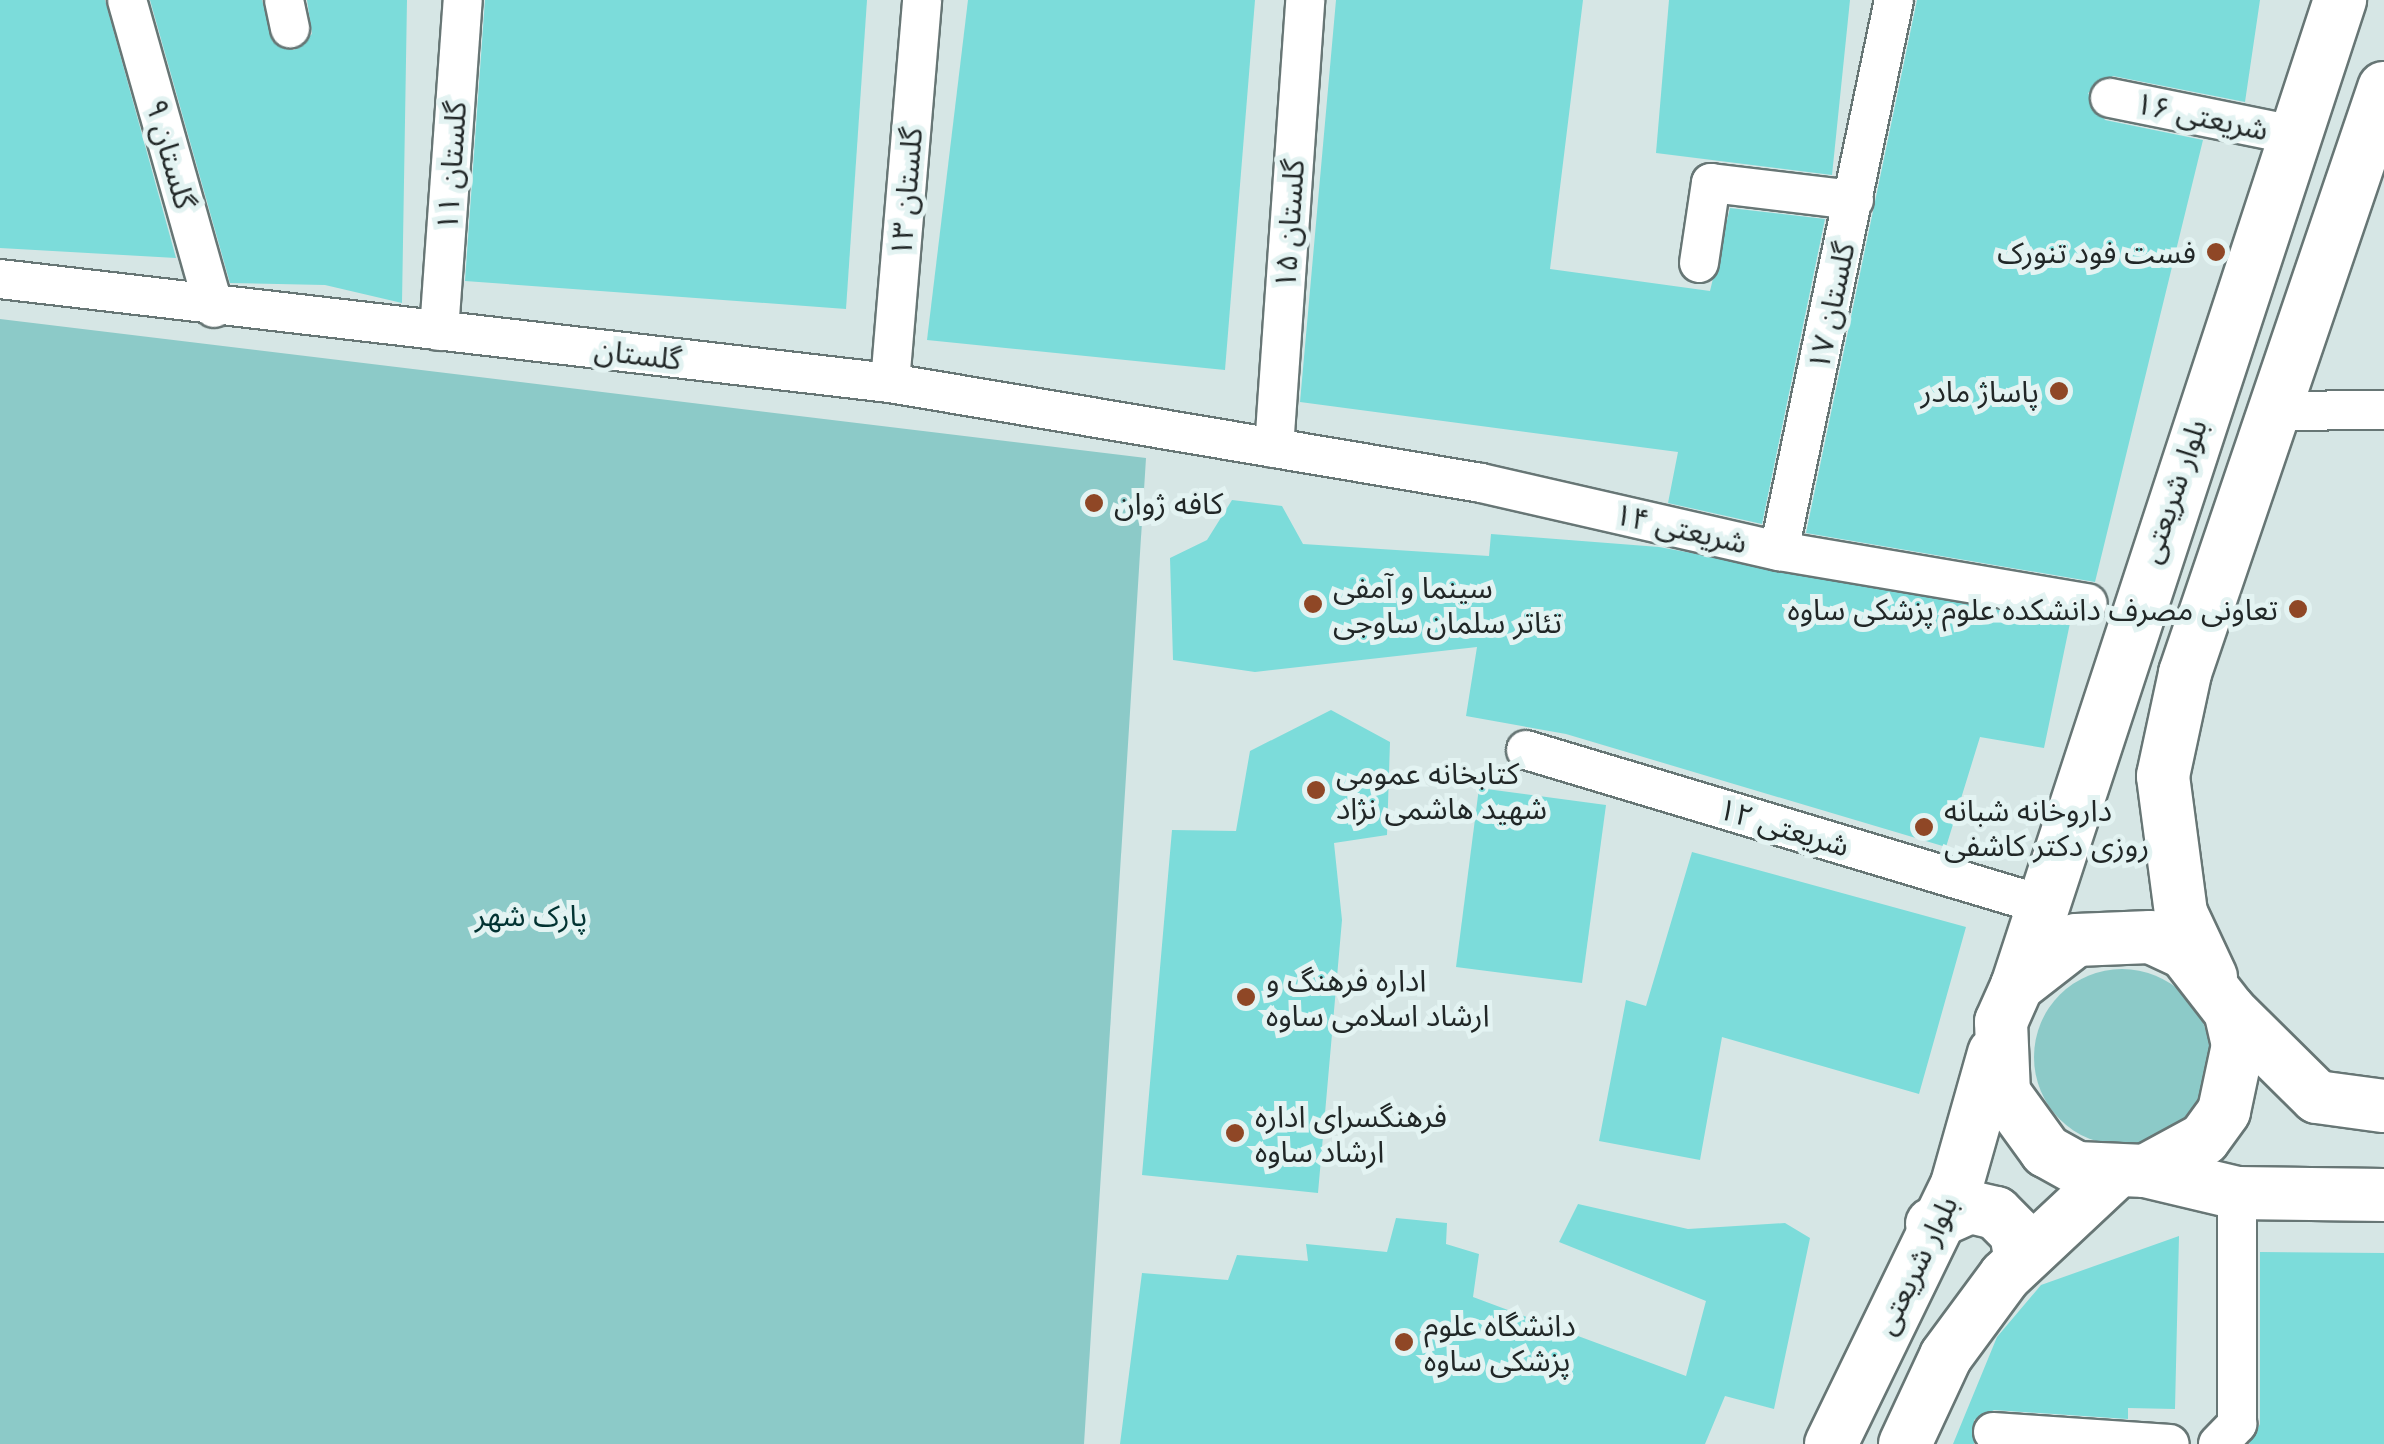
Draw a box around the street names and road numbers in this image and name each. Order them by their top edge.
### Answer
street label: شریعتی ۱۶ [2132,84,2272,148]
street label: گلستان ۹ [138,95,204,213]
street label: گلستان ۱۱ [429,100,473,232]
street label: گلستان ۱۳ [882,126,930,258]
street label: گلستان ۱۵ [1267,158,1311,290]
street label: گلستان ۱۷ [1800,239,1862,373]
street label: گلستان [592,331,684,377]
street label: بلوار شریعتی [2132,414,2214,568]
street label: شریعتی ۱۴ [1611,495,1751,561]
street label: شریعتی ۱۲ [1714,790,1854,864]
street label: بلوار شریعتی [1867,1190,1965,1340]

